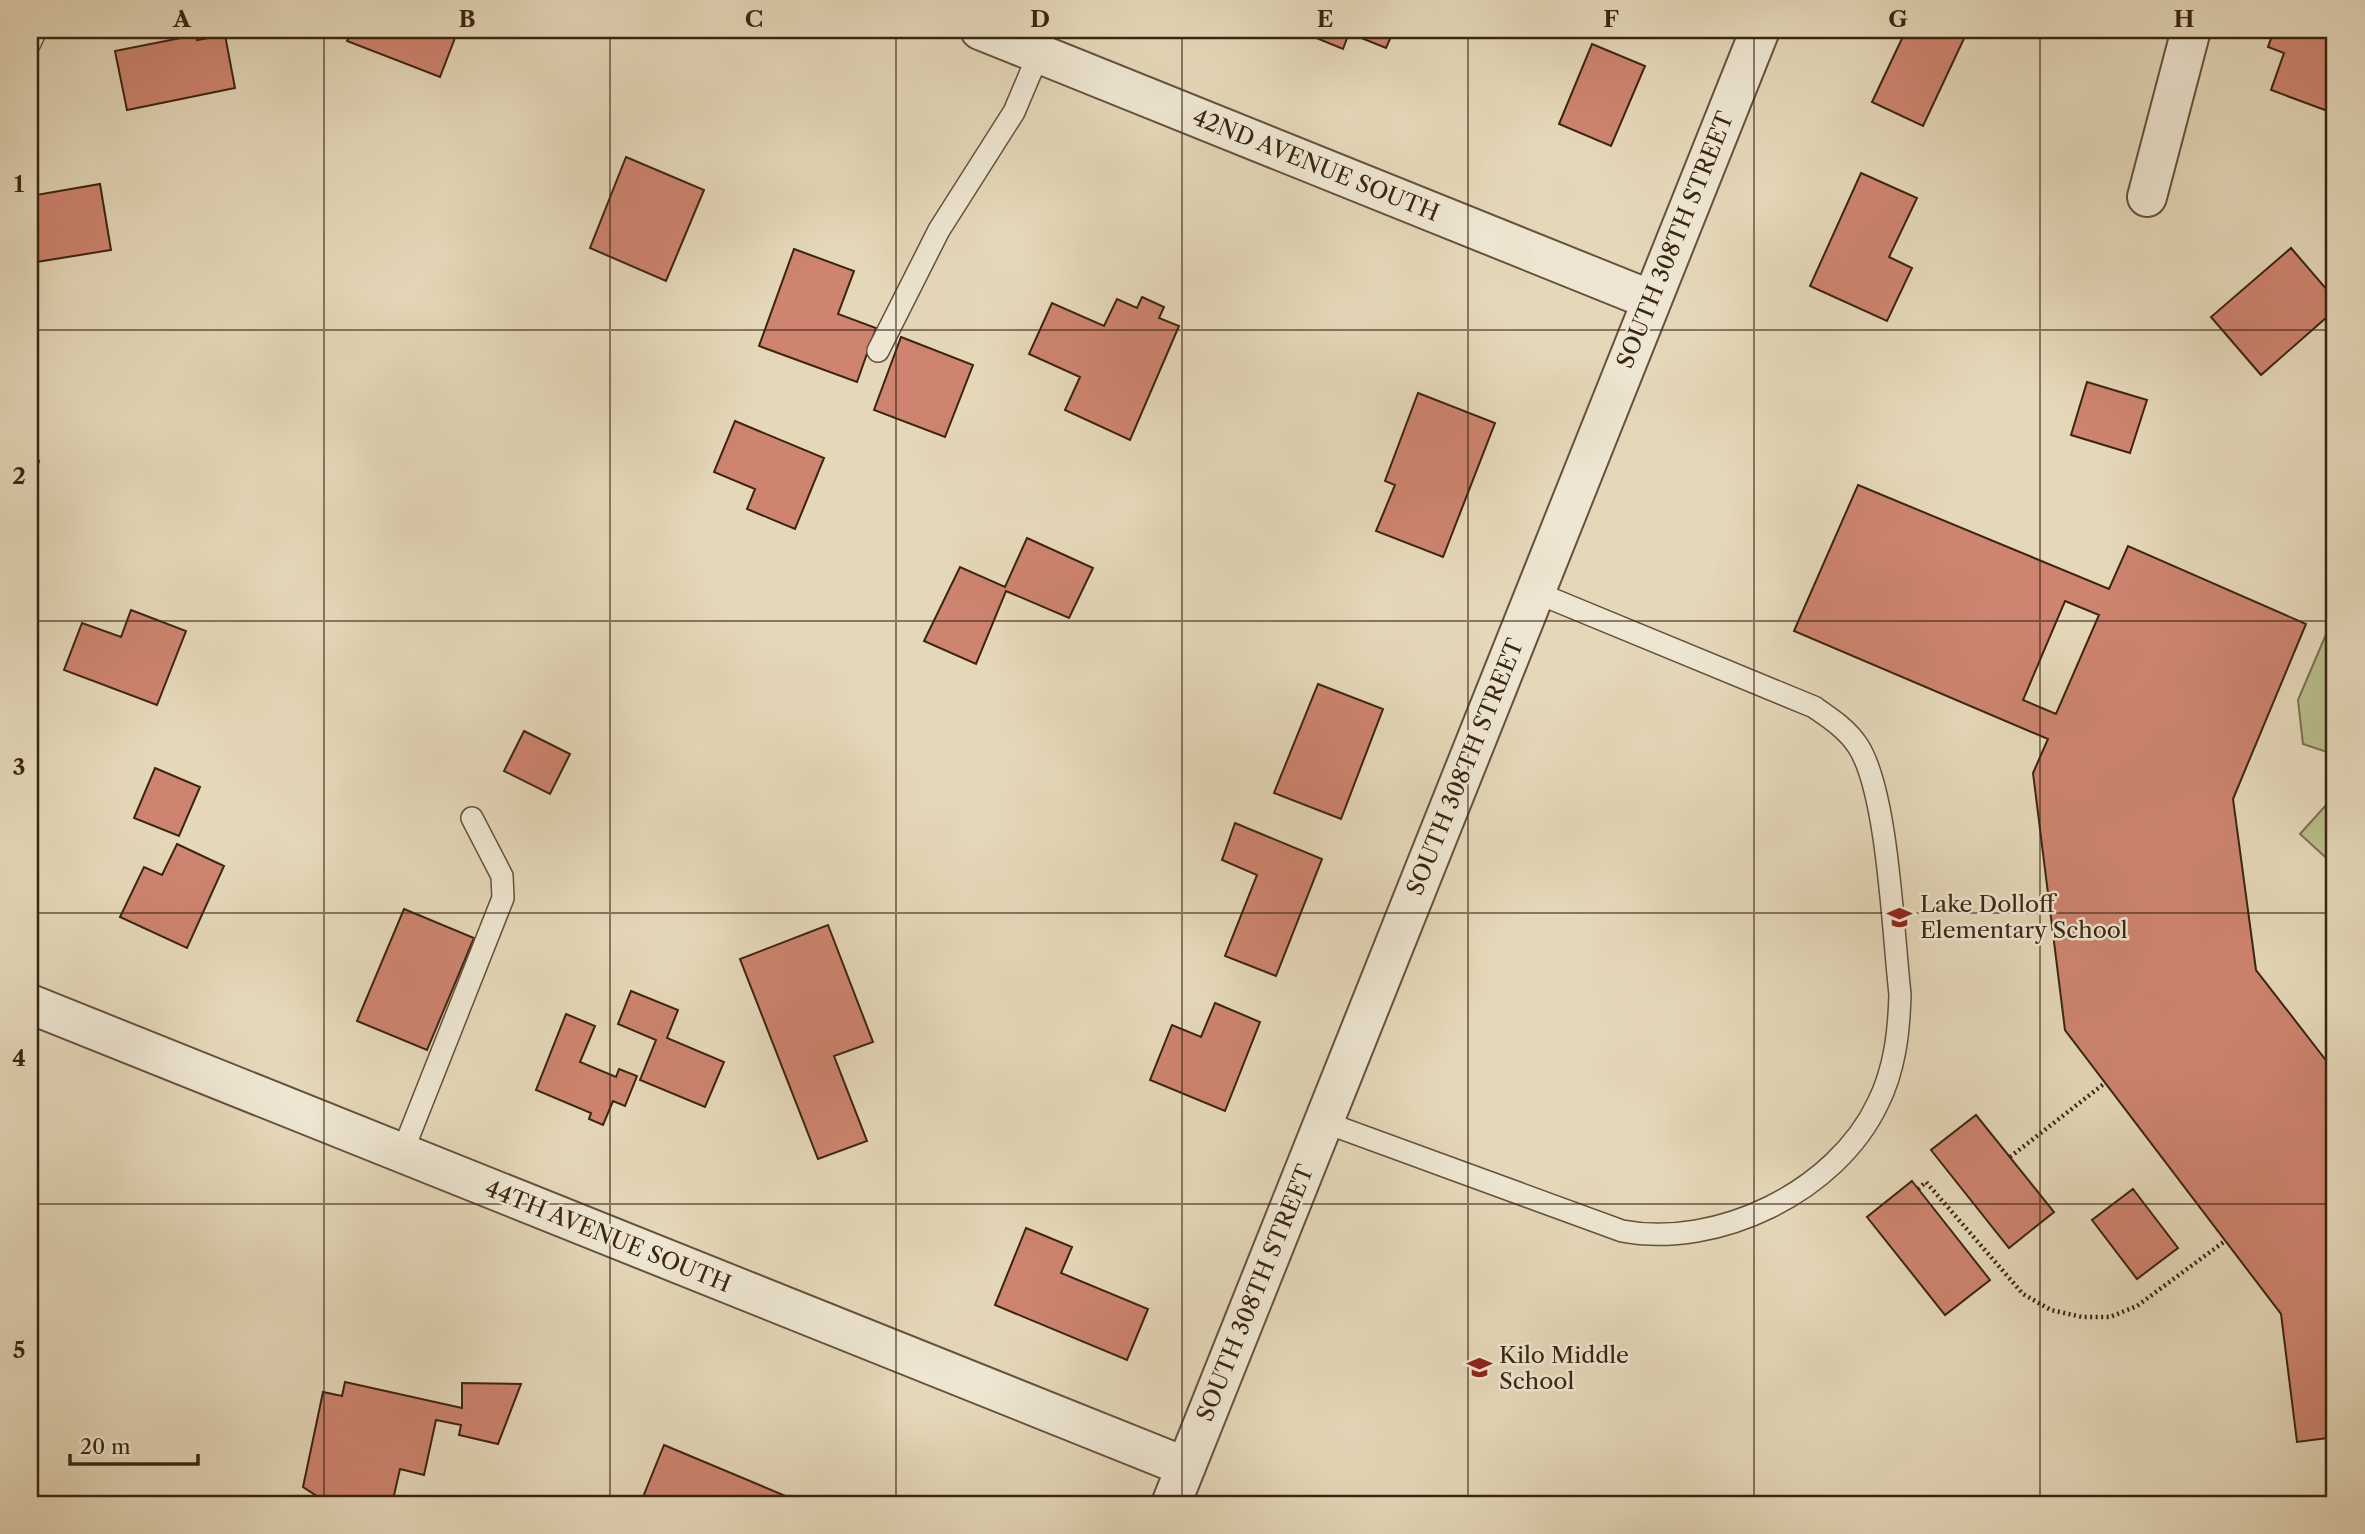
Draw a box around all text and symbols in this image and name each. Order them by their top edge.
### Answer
text: A [172,5,192,33]
text: B [458,5,476,33]
text: C [745,5,763,33]
text: D [1030,5,1050,33]
text: E [1317,5,1333,33]
text: F [1603,5,1619,33]
text: G [1888,5,1908,33]
text: H [2174,5,2195,33]
street label: 42ND AVENUE SOUTH [1189,103,1443,227]
street label: SOUTH 308TH STREET [1611,107,1740,372]
text: 1 [14,170,25,198]
text: 2 [12,462,26,490]
street label: SOUTH 308TH STREET [1401,634,1530,899]
text: 3 [13,753,26,781]
place label: Lake Dolloff Elementary School [1920,890,2128,944]
school or university icon: Lake Dolloff Elementary School [1886,903,1914,931]
text: 4 [12,1044,26,1072]
street label: SOUTH 308TH STREET [1191,1160,1320,1425]
street label: 44TH AVENUE SOUTH [481,1174,735,1298]
text: 5 [13,1336,25,1364]
place label: Kilo Middle School [1499,1341,1629,1395]
school or university icon: Kilo Middle School [1465,1354,1493,1382]
scale bar [70,1422,198,1466]
text: 20 m [80,1434,131,1459]

